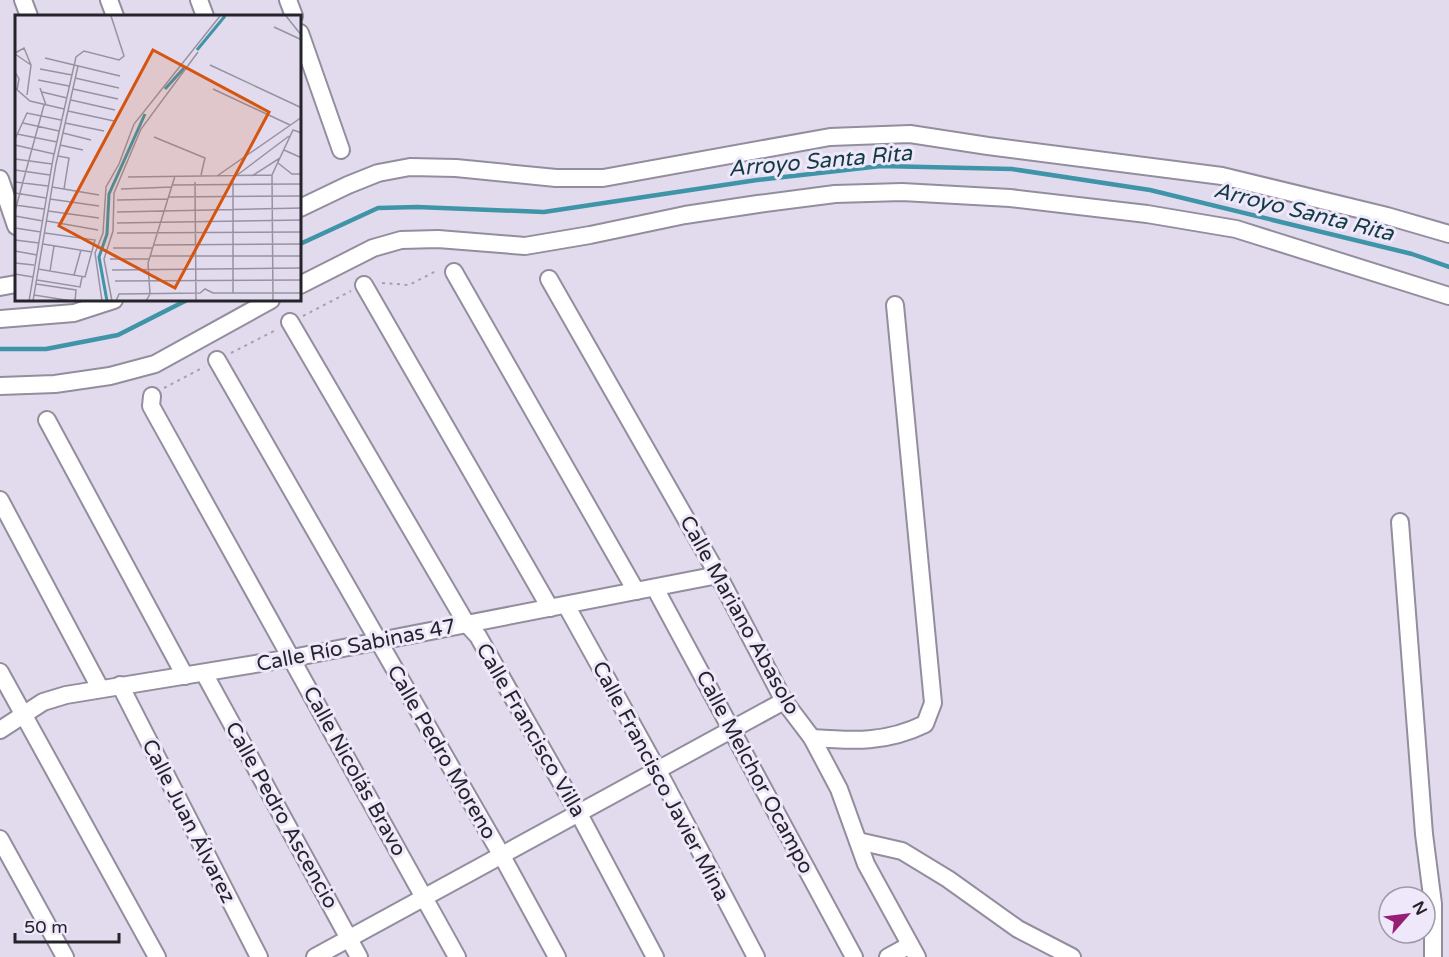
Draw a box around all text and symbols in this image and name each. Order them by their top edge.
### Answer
inset map [15,15,302,302]
water label: Arroyo Santa Rita [727,140,914,182]
water label: Arroyo Santa Rita [1211,177,1397,247]
street label: Calle Mariano Abasolo [674,511,805,719]
street label: Calle Río Sabinas 47 [254,614,458,677]
street label: Calle Francisco Villa [471,639,591,822]
street label: Calle Francisco Javier Mina [587,657,734,905]
street label: Calle Pedro Moreno [381,661,502,844]
street label: Calle Melchor Ocampo [690,666,819,878]
street label: Calle Nicolás Bravo [297,682,412,861]
street label: Calle Pedro Ascencio [220,717,343,913]
street label: Calle Juan Álvarez [136,735,241,907]
north arrow [1377,885,1437,945]
text: N [1408,898,1431,919]
scale bar [15,906,118,944]
text: 50 m [24,916,68,938]

